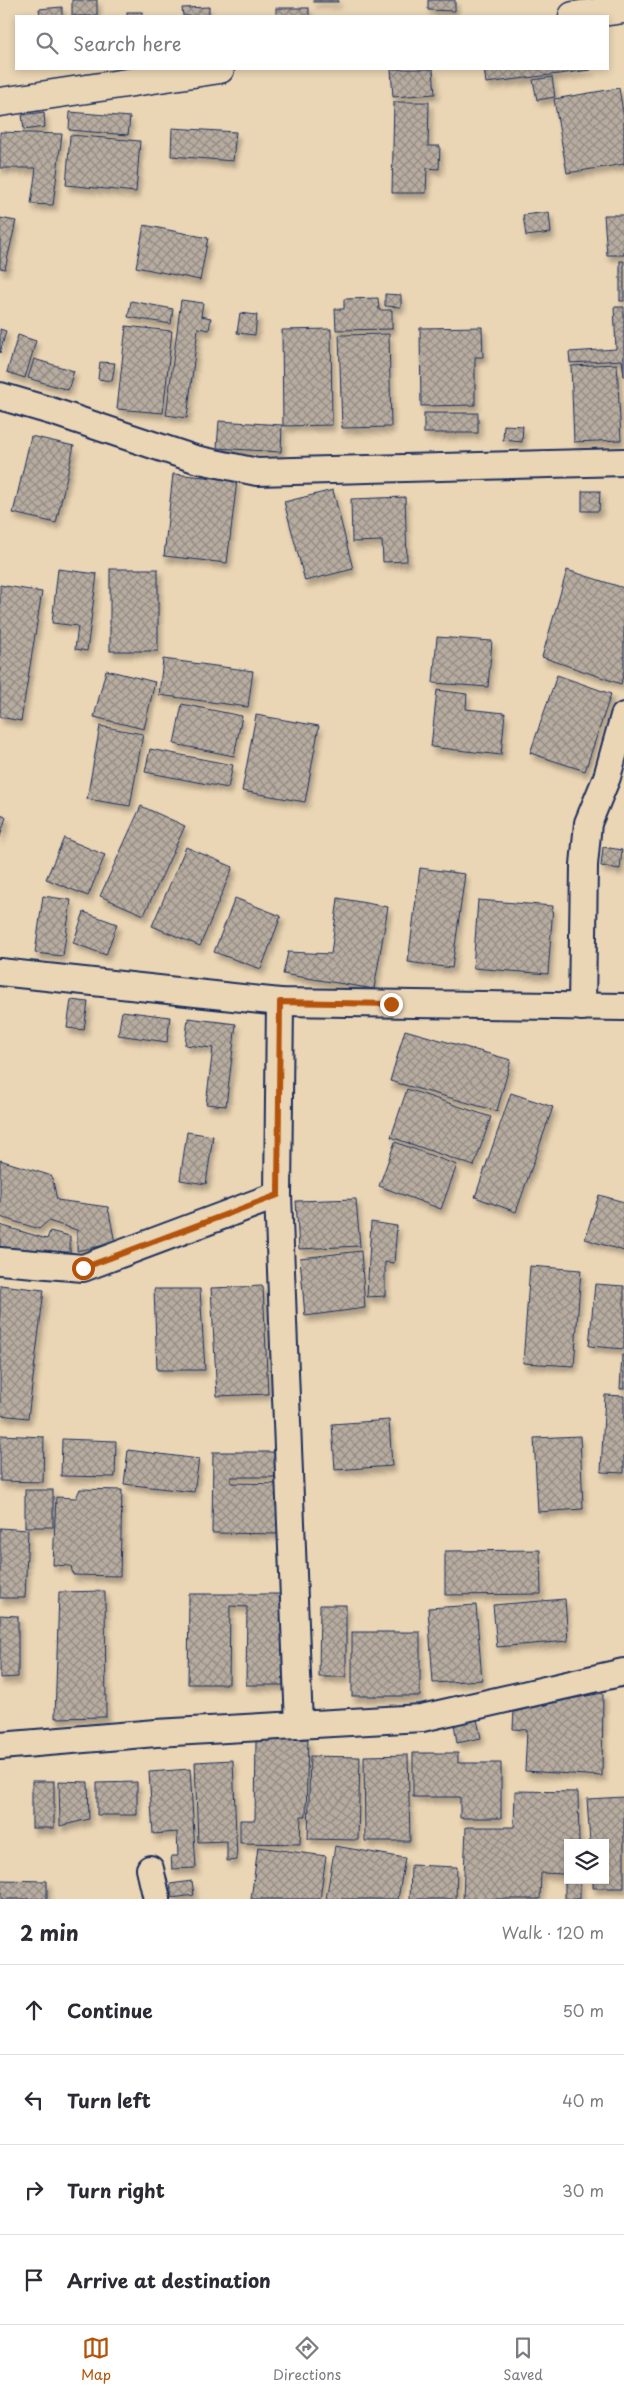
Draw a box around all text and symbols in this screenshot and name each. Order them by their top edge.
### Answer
search box [15,15,609,70]
icon: search [33,29,61,57]
text: Search here [73,29,182,57]
route end [380,993,403,1016]
route start [72,1257,95,1280]
map controls [564,1839,609,1884]
button: layers [564,1839,609,1884]
text: 2 min [20,1916,79,1948]
text: Walk · 120 m [502,1920,604,1944]
icon: ahead [20,1996,48,2024]
text: Continue [67,1996,153,2024]
text: 50 m [563,1998,604,2022]
icon: left [20,2086,48,2114]
text: Turn left [67,2086,151,2114]
text: 40 m [562,2088,604,2112]
icon: right [20,2176,48,2204]
text: Turn right [67,2176,165,2204]
text: 30 m [562,2178,604,2202]
icon: arrive [20,2266,48,2294]
text: Arrive at destination [67,2266,271,2294]
tab: Map [81,2334,111,2385]
tab: Directions [273,2334,341,2385]
tab: Saved [503,2334,543,2385]

